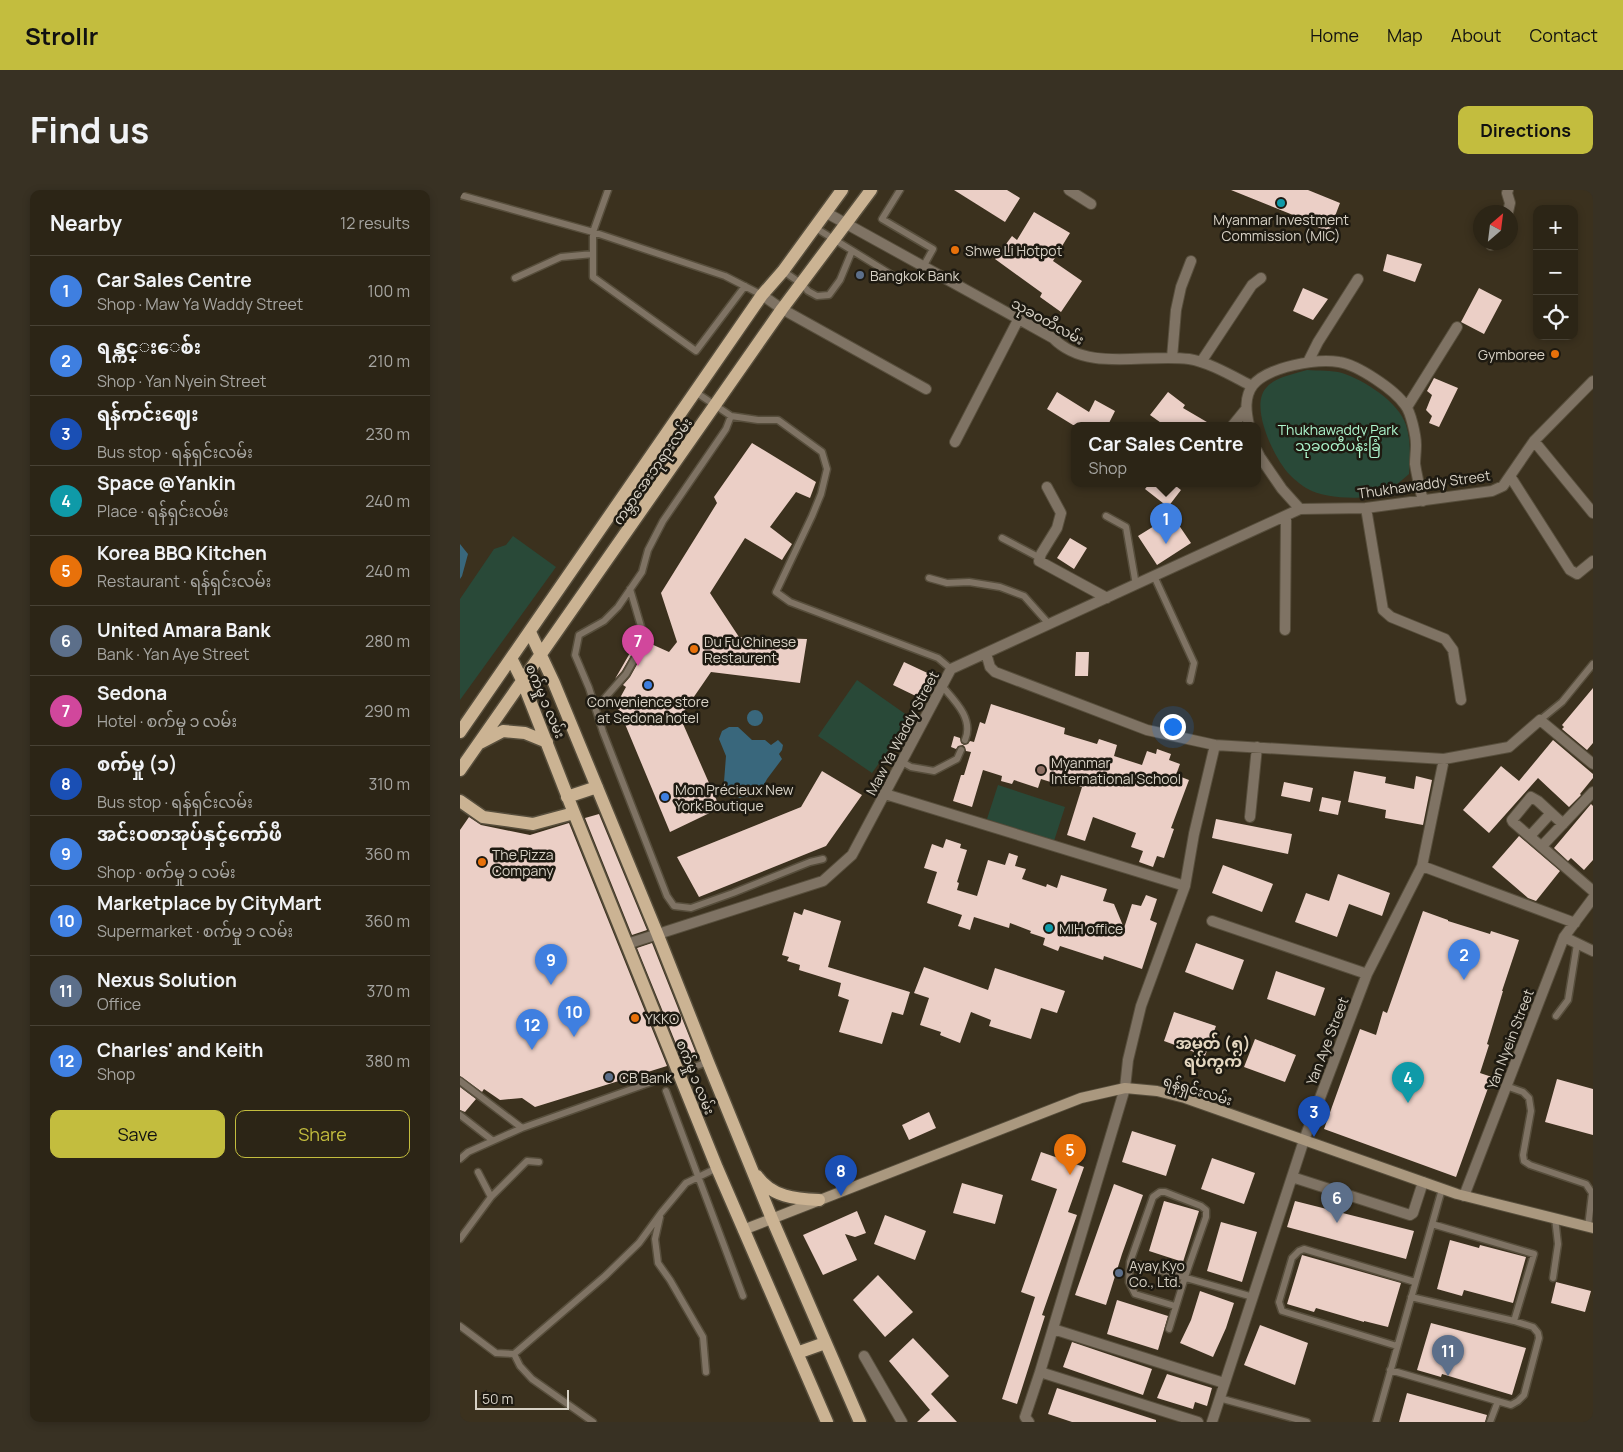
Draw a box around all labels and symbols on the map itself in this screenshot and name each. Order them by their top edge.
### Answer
marker: Myanmar Investment Commission (MIC) [1275,197,1287,209]
north arrow [1473,205,1518,250]
place label: Myanmar Investment Commission (MIC) [1213,210,1349,245]
place label: Shwe Li Hotpot [965,241,1063,260]
marker: Shwe Li Hotpot [949,244,961,256]
place label: Bangkok Bank [870,266,960,285]
marker: Bangkok Bank [854,269,866,281]
street label: သုခဝတီလမ်း [1007,293,1088,351]
place label: Gymboree [1478,345,1545,364]
marker: Gymboree [1549,348,1561,360]
street label: ကမ္ဘာအေးဘုရားလမ်း [608,414,699,530]
park label: Thukhawaddy Park သုခဝတီပန်းခြံ [1278,420,1399,458]
street label: Thukhawaddy Street [1356,465,1492,503]
pin: 1 [1150,503,1182,544]
pin: 7 [622,625,654,666]
place label: Du Fu Chinese Restaurent [704,632,796,667]
marker: Du Fu Chinese Restaurent [688,643,700,655]
street label: စက်မှု ၁ လမ်း [519,661,570,742]
street label: Maw Ya Waddy Street [861,667,943,798]
marker: Convenience store at Sedona hotel [642,679,654,691]
place label: Convenience store at Sedona hotel [587,692,709,727]
your location [1160,714,1186,740]
place label: Myanmar International School [1051,753,1181,788]
marker: Myanmar International School [1035,764,1047,776]
place label: Mon Précieux New York Boutique [675,780,794,815]
marker: Mon Précieux New York Boutique [659,791,671,803]
place label: The Pizza Company [492,845,554,880]
marker: The Pizza Company [476,856,488,868]
place label: MIH office [1059,919,1123,938]
marker: MIH office [1043,922,1055,934]
pin: 2 [1448,939,1480,980]
pin: 9 [535,944,567,985]
street label: Yan Nyein Street [1482,986,1538,1092]
street label: Yan Aye Street [1301,994,1353,1088]
pin: 10 [558,996,590,1037]
pin: 12 [516,1009,548,1050]
place label: YKKO [645,1009,679,1028]
marker: YKKO [629,1012,641,1024]
district label: အမှတ် (၅) ရပ်ကွက် [1175,1032,1251,1075]
street label: စက်မှု ၁ လမ်း [670,1037,720,1118]
pin: 4 [1392,1062,1424,1103]
place label: CB Bank [619,1068,673,1087]
marker: CB Bank [603,1071,615,1083]
street label: ရန်ရှင်းလမ်း [1160,1071,1235,1112]
pin: 3 [1298,1096,1330,1137]
pin: 5 [1054,1134,1086,1175]
pin: 8 [825,1155,857,1196]
pin: 6 [1321,1182,1353,1223]
place label: Ayay Kyo Co., Ltd. [1129,1256,1185,1291]
marker: Ayay Kyo Co., Ltd. [1113,1267,1125,1279]
pin: 11 [1432,1335,1464,1376]
scale bar [475,1387,569,1410]

